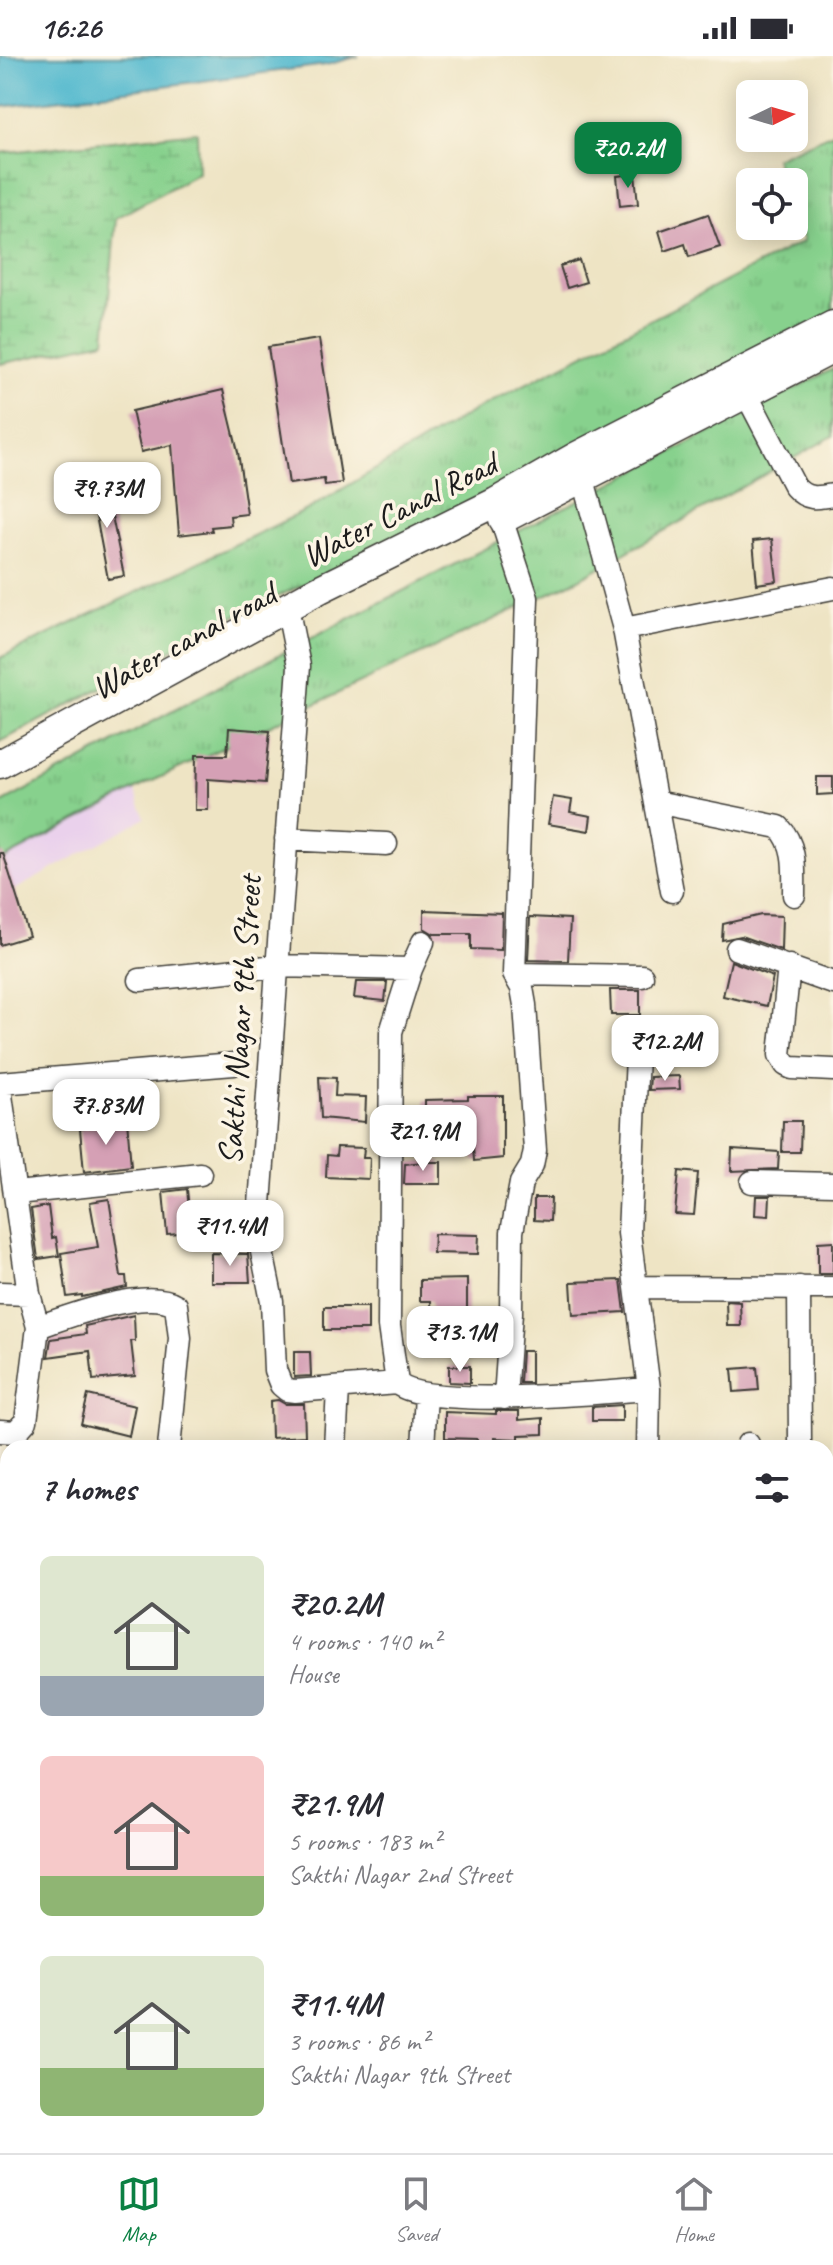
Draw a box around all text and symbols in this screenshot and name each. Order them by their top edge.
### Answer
text: 16:26 [40,9,101,47]
north arrow [736,80,808,152]
map controls [736,80,808,240]
pin: ₹20.2M [563,122,693,190]
text: ₹20.2M [593,131,663,164]
button: locate [736,168,808,240]
street label: Water Canal Road [295,440,509,577]
pin: ₹9.73M [42,462,172,530]
text: ₹9.73M [72,471,142,504]
street label: Water canal road [83,570,287,709]
street label: Sakthi Nagar 9th Street [208,870,271,1166]
pin: ₹12.2M [600,1015,730,1083]
text: ₹12.2M [630,1024,700,1057]
pin: ₹7.83M [41,1079,171,1147]
text: ₹7.83M [71,1088,141,1121]
pin: ₹21.9M [358,1105,488,1173]
text: ₹21.9M [388,1114,458,1147]
pin: ₹11.4M [165,1200,295,1268]
text: ₹11.4M [195,1209,265,1242]
pin: ₹13.1M [395,1306,525,1374]
text: ₹13.1M [425,1315,495,1348]
icon: filters [750,1466,794,1510]
text: 7 homes [40,1467,136,1510]
text: ₹20.2M [288,1582,381,1625]
icon: home [104,1588,200,1684]
text: 4 rooms · 140 m² [288,1625,440,1658]
text: House [288,1658,339,1691]
text: ₹21.9M [288,1782,380,1825]
icon: home [104,1788,200,1884]
text: 5 rooms · 183 m² [288,1825,440,1858]
text: Sakthi Nagar 2nd Street [288,1858,511,1891]
text: ₹11.4M [288,1982,381,2025]
icon: home [104,1988,200,2084]
text: 3 rooms · 86 m² [288,2025,429,2058]
text: Sakthi Nagar 9th Street [288,2058,510,2091]
tab: Map [117,2172,161,2248]
tab: Saved [394,2172,438,2248]
tab: Home [672,2172,716,2248]

